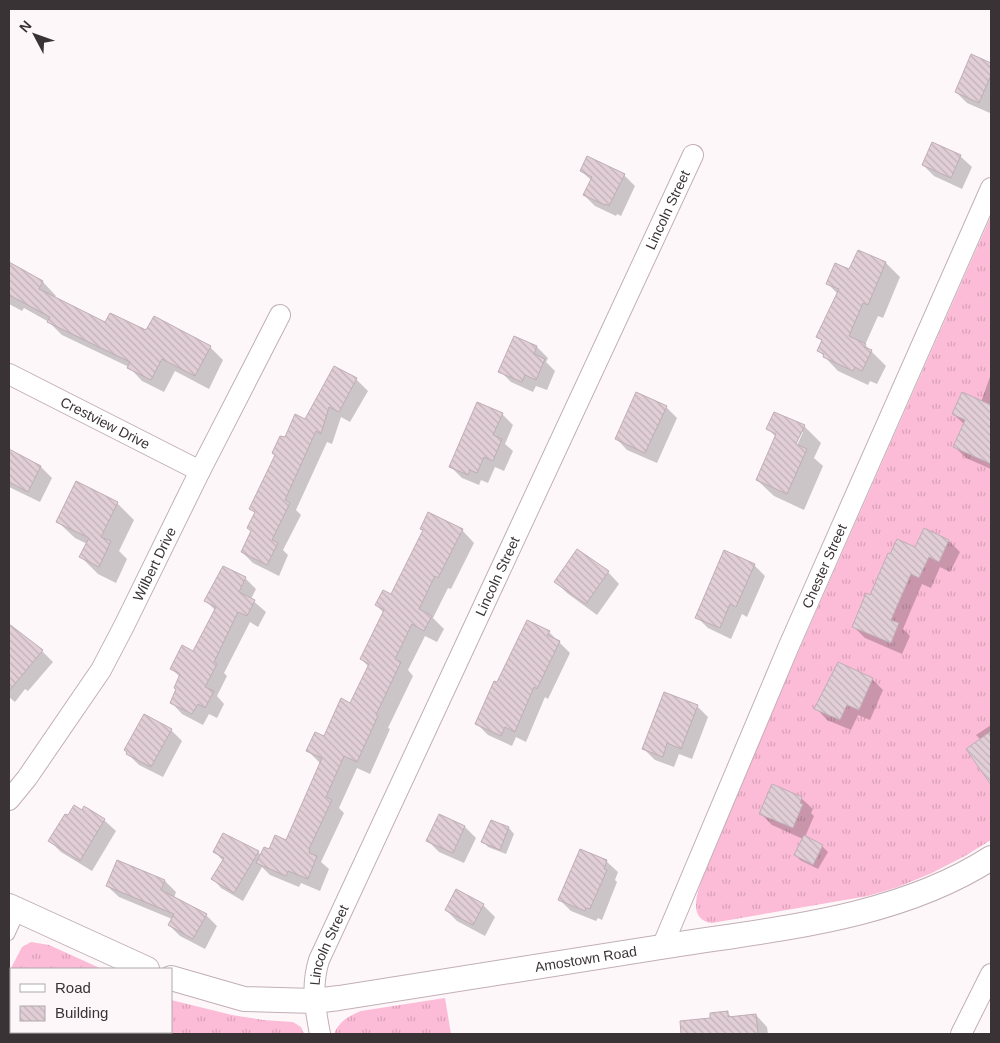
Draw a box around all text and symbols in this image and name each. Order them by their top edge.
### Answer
north arrow [10,10,60,60]
text: N [16,17,35,36]
street label: Lincoln Street [642,168,693,252]
street label: Crestview Drive [58,394,153,452]
street label: Chester Street [799,521,850,611]
street label: Wilbert Drive [130,524,179,604]
street label: Lincoln Street [472,534,523,618]
street label: Lincoln Street [307,902,352,986]
street label: Amostown Road [534,943,638,975]
legend [10,968,172,1033]
text: Road [55,979,91,996]
text: Building [55,1004,108,1021]

